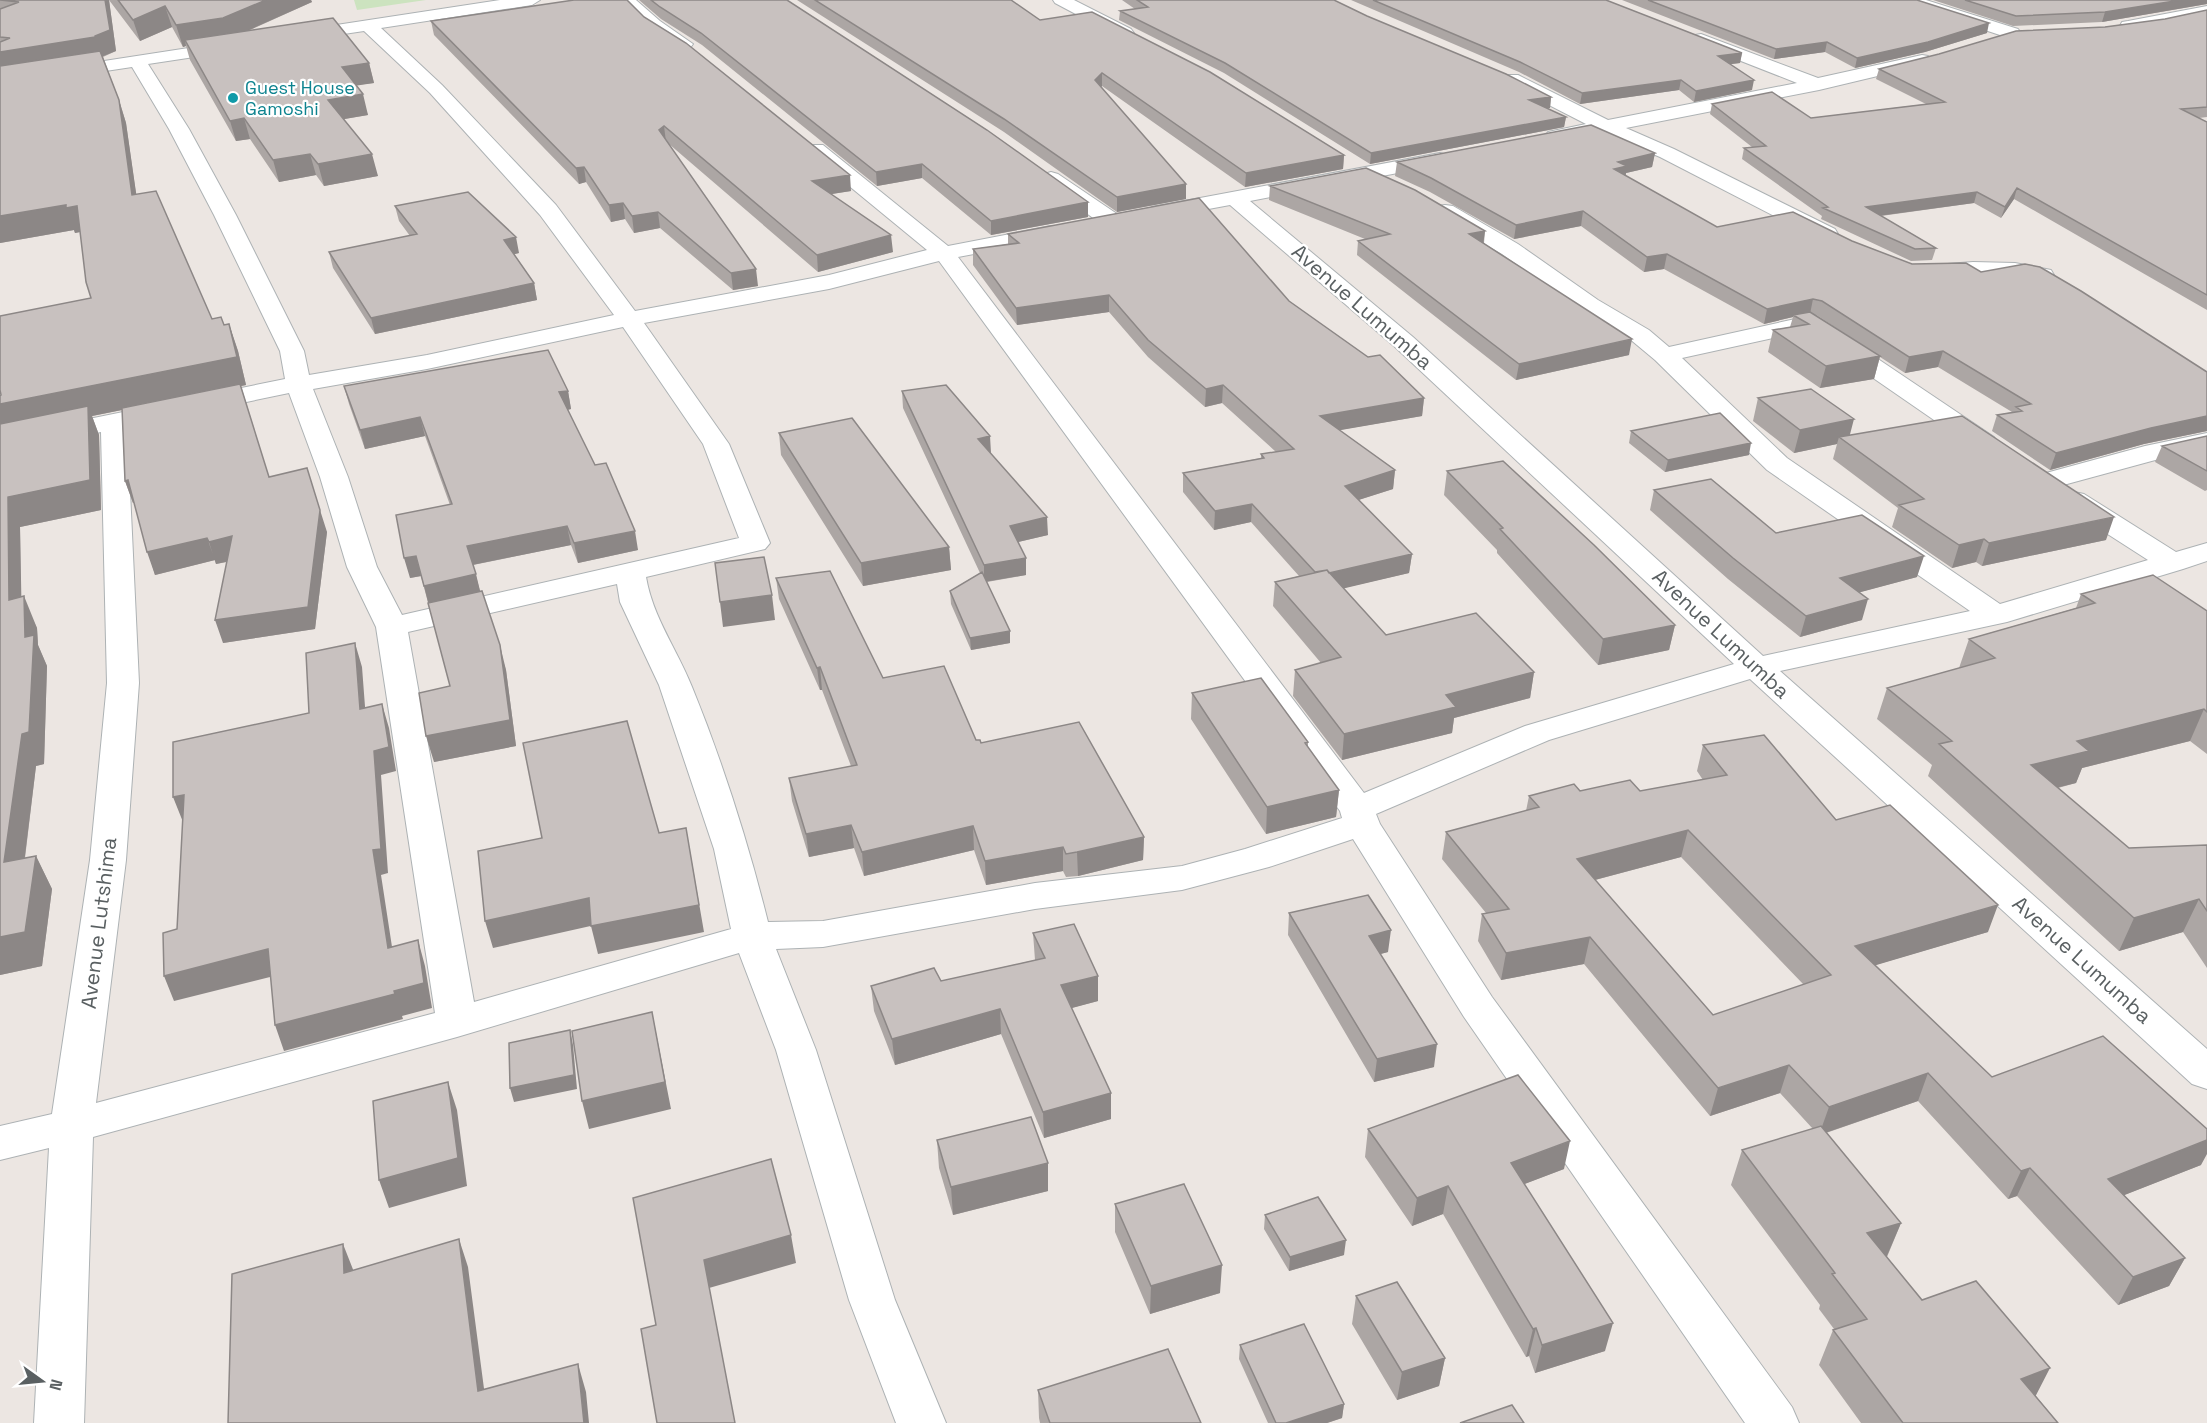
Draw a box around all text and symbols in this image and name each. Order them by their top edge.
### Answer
place label: Guest House Gamoshi [245,76,355,120]
marker: Guest House Gamoshi [226,91,240,105]
street label: Avenue Lumumba [1286,238,1438,375]
street label: Avenue Lumumba [1647,563,1796,704]
street label: Avenue Lutshima [75,836,122,1010]
street label: Avenue Lumumba [2007,890,2158,1029]
north arrow [12,1351,72,1411]
text: N [44,1377,68,1393]

